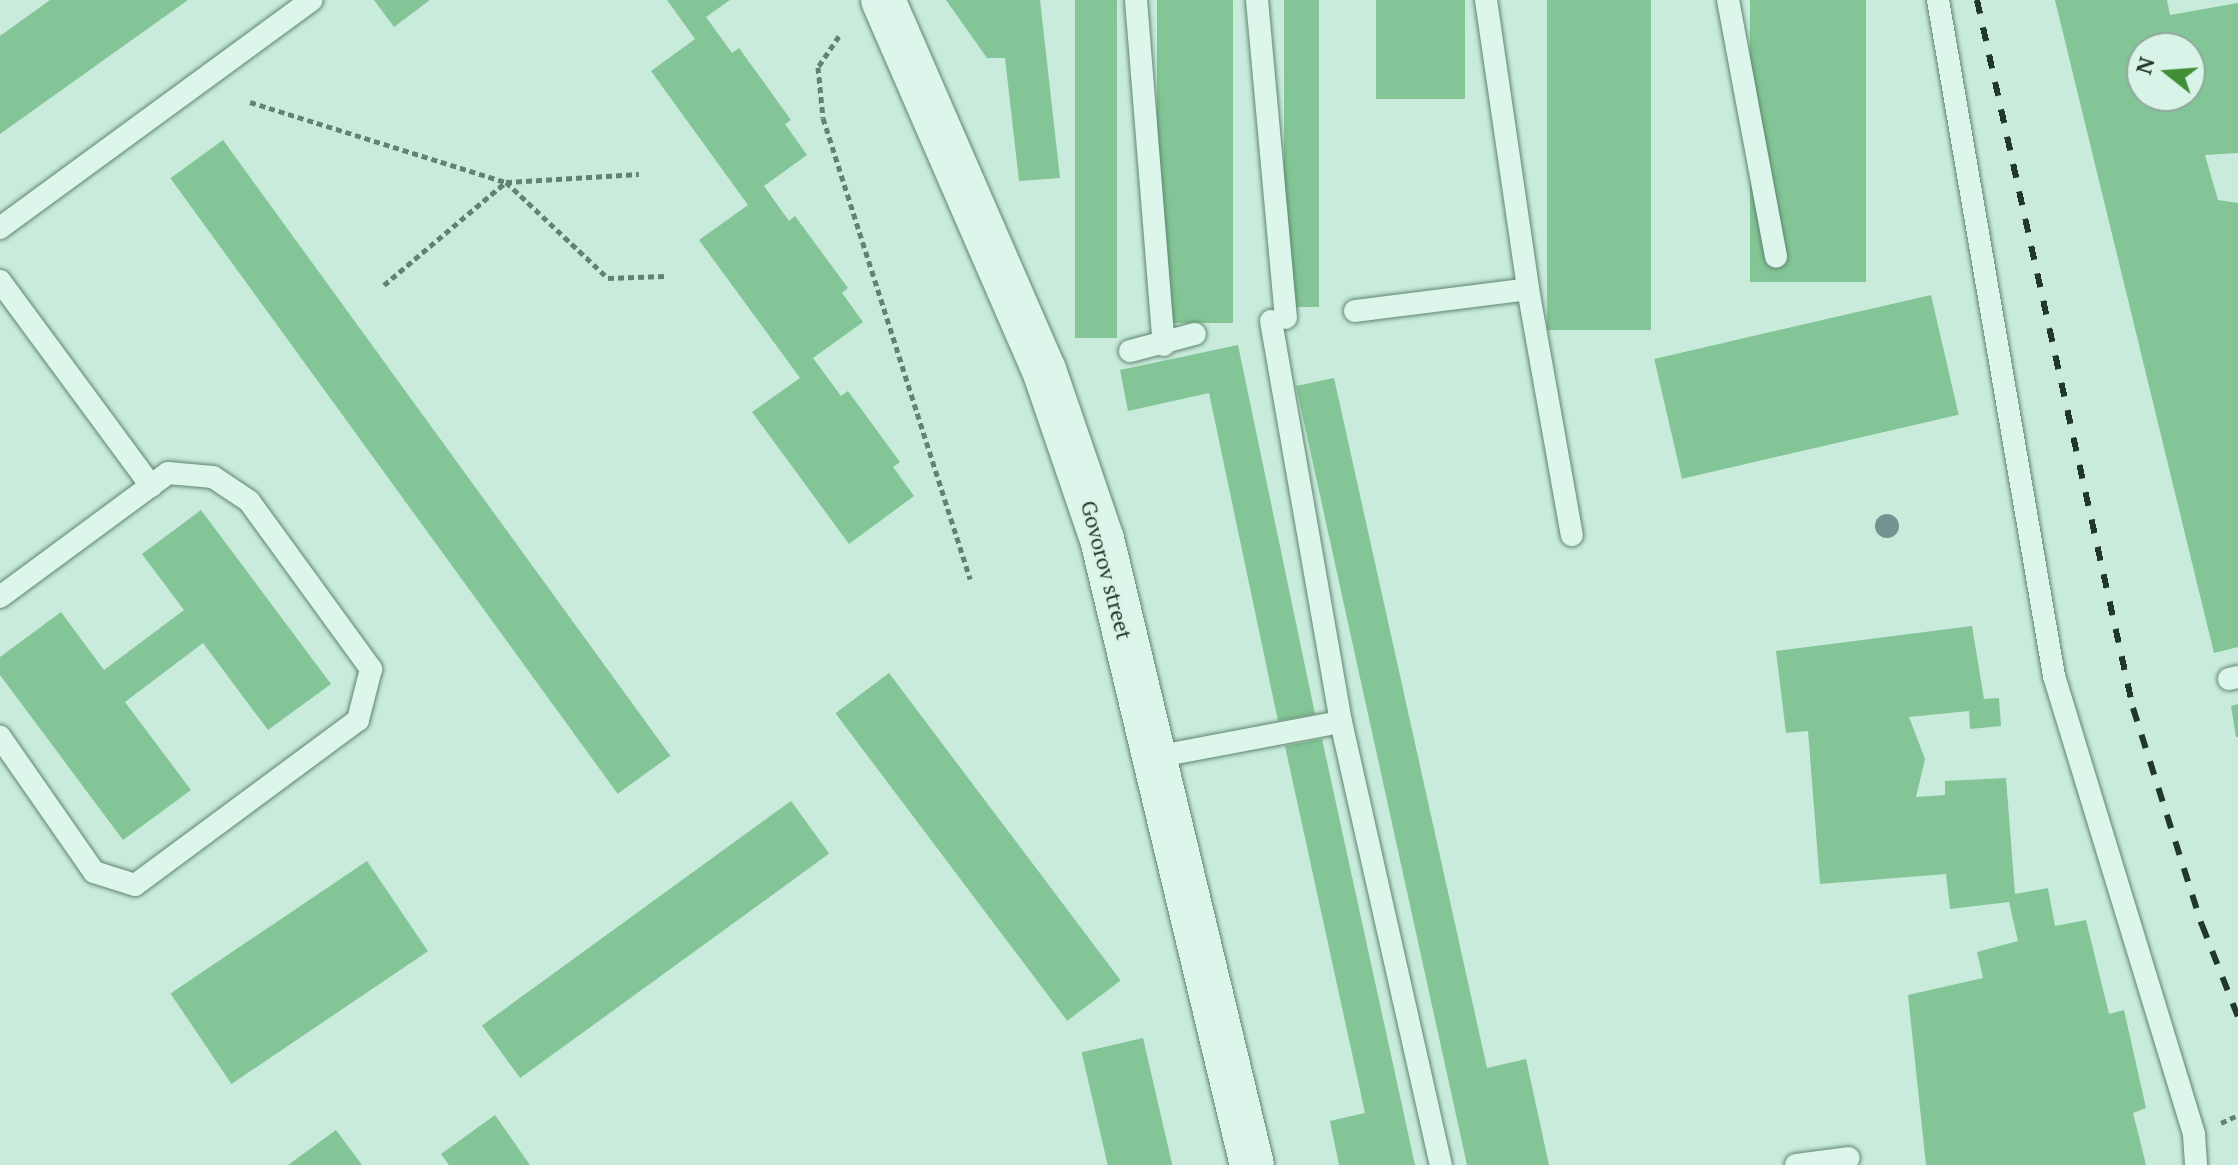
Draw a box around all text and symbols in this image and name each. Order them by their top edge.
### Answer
north arrow [2126,32,2206,112]
text: N [2128,53,2161,78]
street label: Govorov street [1076,498,1138,642]

